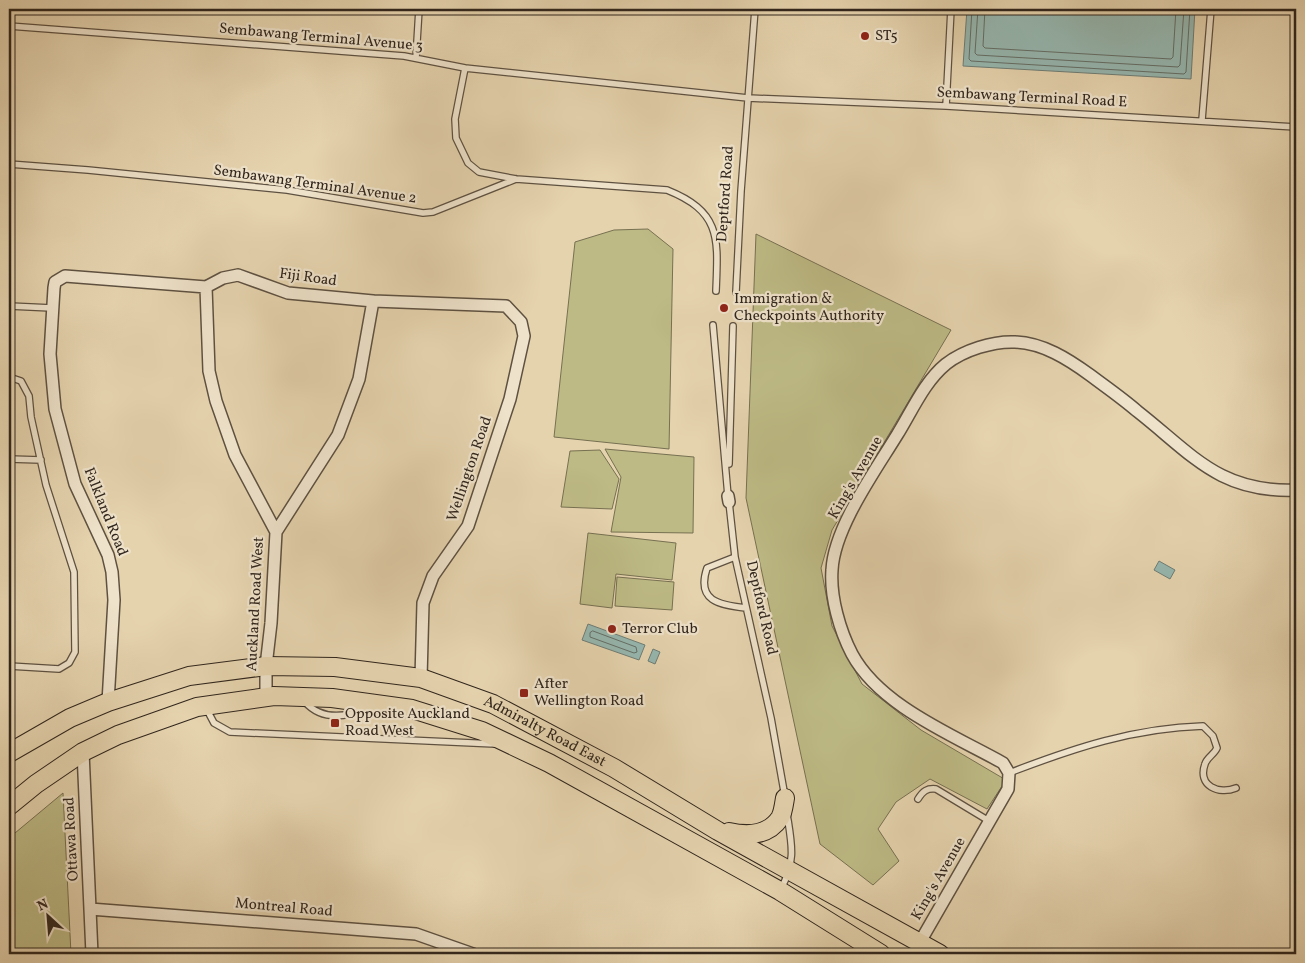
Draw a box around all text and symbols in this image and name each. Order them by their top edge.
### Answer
street label: Sembawang Terminal Avenue 3 [218,19,424,57]
place label: ST5 [875,26,898,47]
marker: ST5 [859,30,871,42]
street label: Sembawang Terminal Road E [936,83,1128,113]
street label: Deptford Road [712,145,740,243]
street label: Sembawang Terminal Avenue 2 [212,160,418,210]
street label: Fiji Road [278,264,338,292]
place label: Immigration & Checkpoints Authority [734,289,884,327]
marker: Immigration & Checkpoints Authority [718,302,730,314]
street label: Wellington Road [442,414,498,524]
street label: King's Avenue [824,433,888,523]
street label: Falkland Road [78,464,132,560]
street label: Auckland Road West [242,536,270,672]
street label: Deptford Road [740,559,782,657]
place label: Terror Club [622,619,698,640]
marker: Terror Club [606,623,618,635]
place label: After Wellington Road [534,674,644,712]
marker: After Wellington Road [518,687,530,699]
street label: Admiralty Road East [481,691,610,772]
place label: Opposite Auckland Road West [345,704,470,742]
marker: Opposite Auckland Road West [329,717,341,729]
street label: Ottawa Road [59,796,85,882]
street label: King's Avenue [907,834,971,924]
north arrow [22,890,72,940]
street label: Montreal Road [234,893,334,923]
text: N [34,895,52,916]

